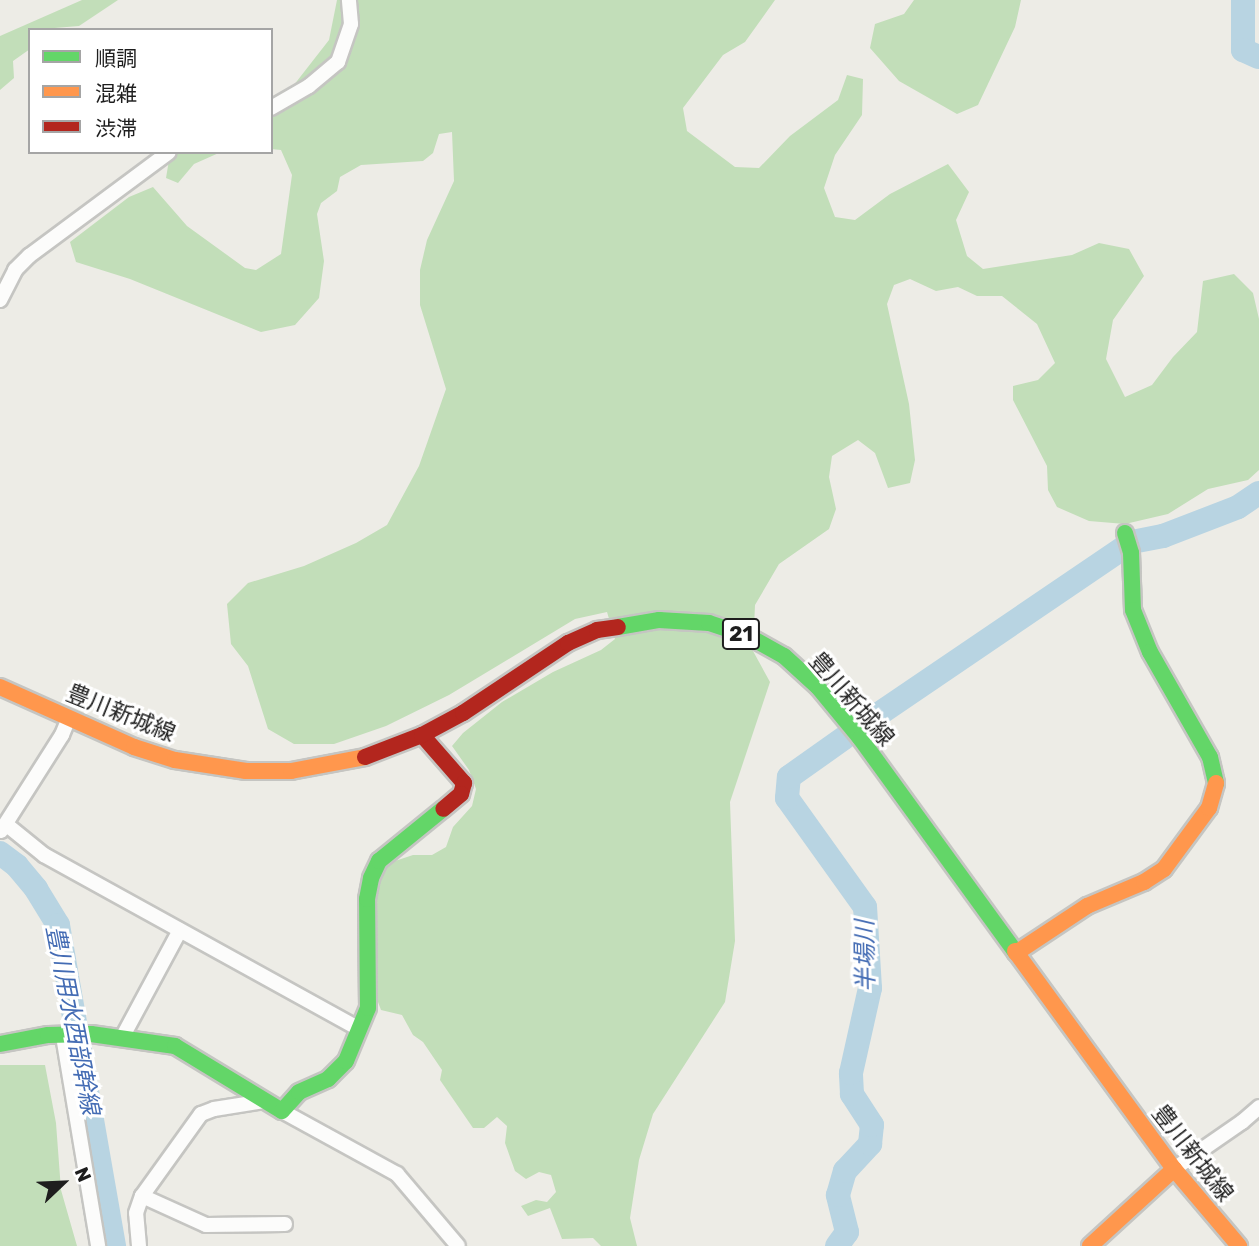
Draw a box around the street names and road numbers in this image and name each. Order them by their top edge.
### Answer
road number: 21 [722,616,760,652]
street label: 豊川新城線 [804,647,900,751]
street label: 豊川新城線 [63,679,179,747]
street label: 豊川新城線 [1147,1099,1239,1207]

